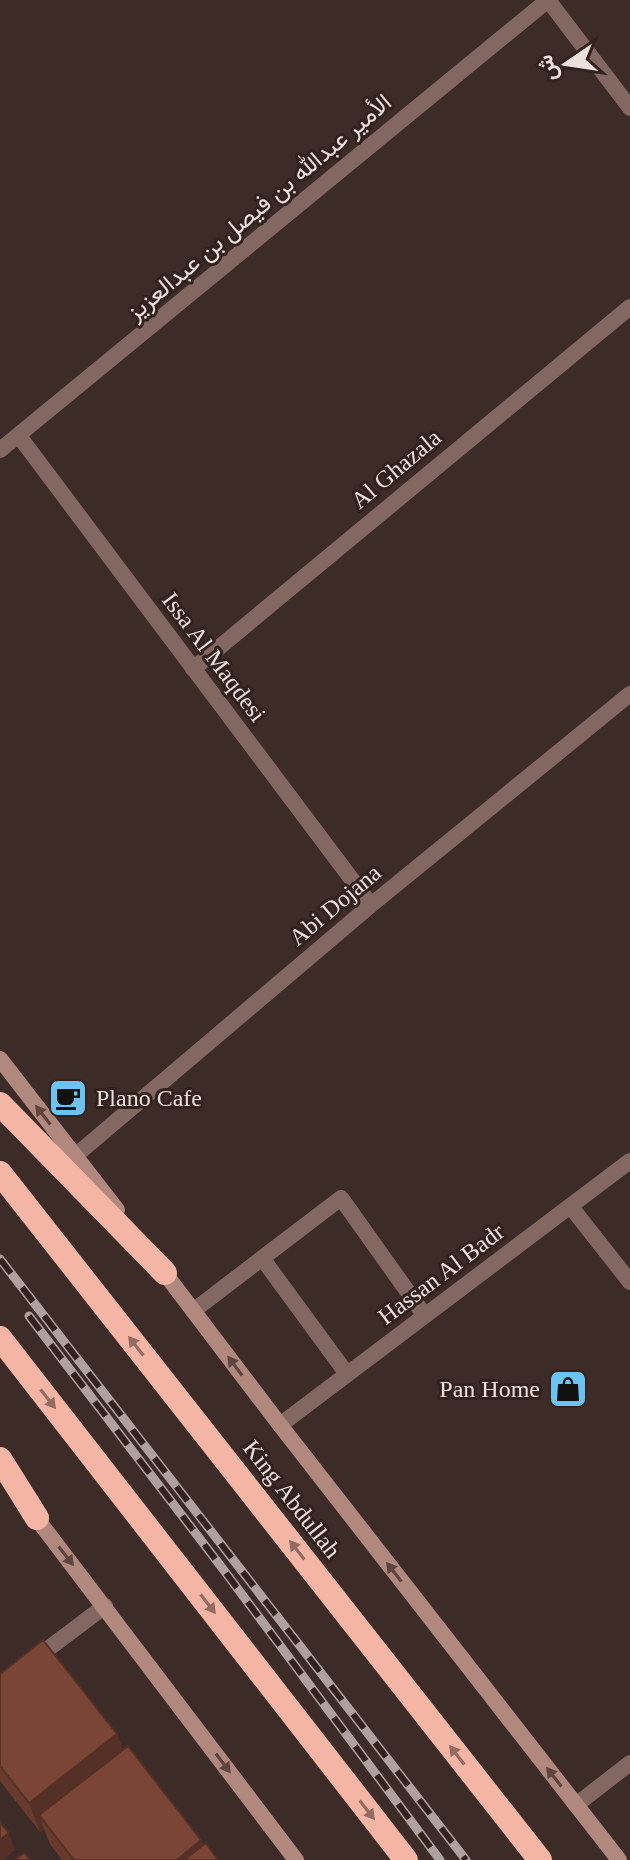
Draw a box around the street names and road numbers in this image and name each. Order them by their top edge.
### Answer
street label: الأمير عبدالله بن فيصل بن عبدالعزيز [120,88,397,327]
street label: Al Ghazala [346,424,446,514]
street label: Issa Al Maqdesi [157,587,271,727]
street label: Abi Dojana [284,859,386,951]
street label: Hassan Al Badr [373,1218,509,1330]
street label: King Abdullah [238,1435,346,1563]

